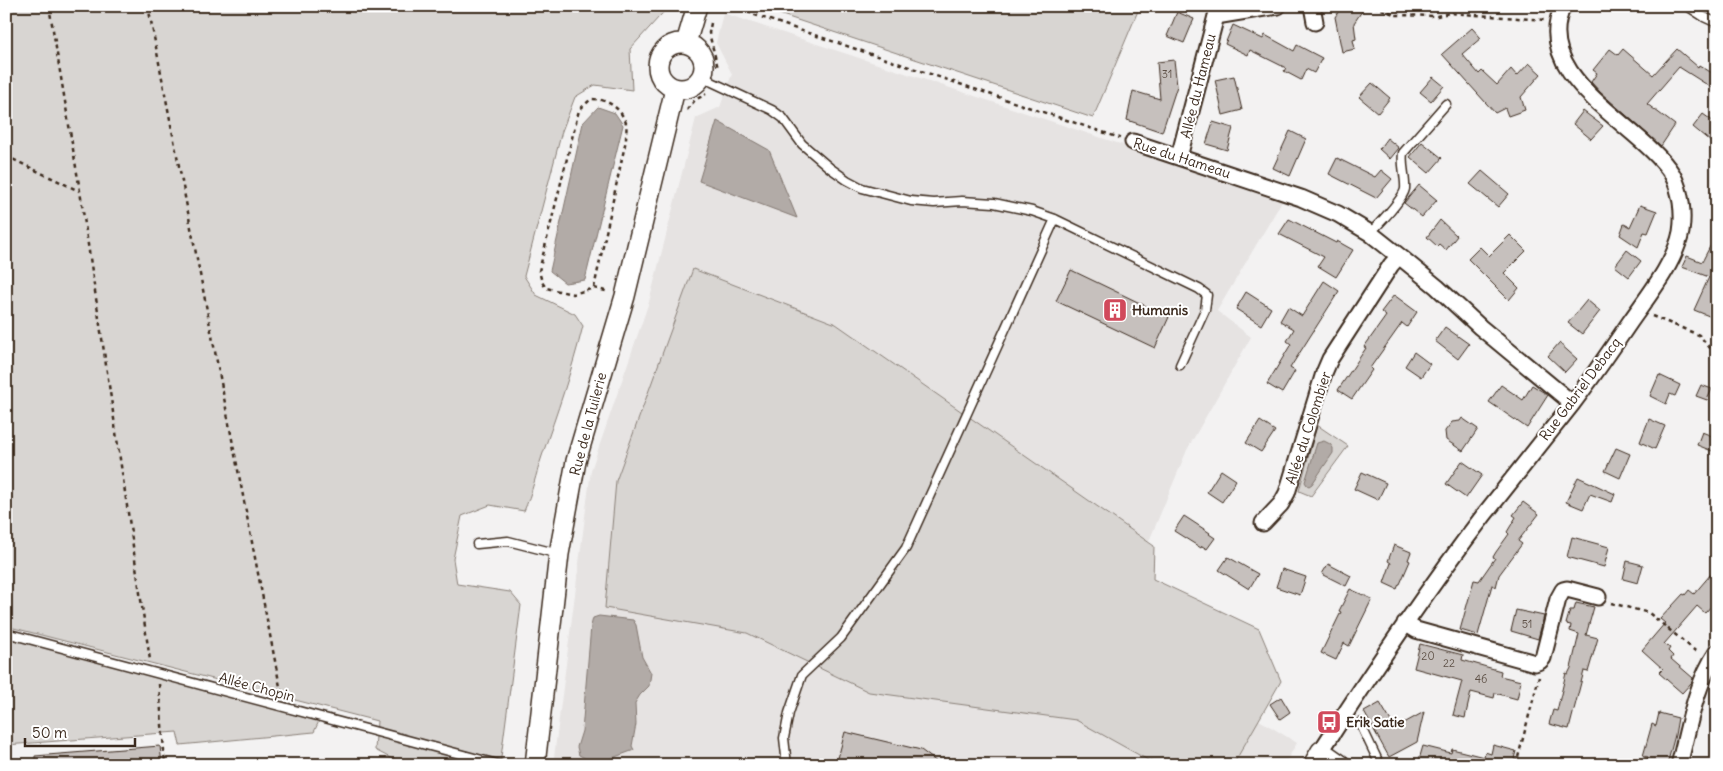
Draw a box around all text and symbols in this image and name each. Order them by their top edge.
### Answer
street label: Allée du Hameau [1176,32,1220,140]
house number: 31 [1162,67,1172,81]
street label: Rue du Hameau [1131,134,1233,182]
building icon: Humanis [1102,297,1128,323]
place label: Humanis [1132,301,1189,319]
street label: Rue Gabriel Debacq [1535,334,1625,444]
street label: Allée du Colombier [1281,369,1335,487]
street label: Rue de la Tuilerie [566,370,610,478]
house number: 51 [1522,617,1532,631]
house number: 20 [1421,649,1435,663]
house number: 22 [1443,656,1455,670]
street label: Allée Chopin [217,668,297,706]
house number: 46 [1475,672,1487,686]
bus stop icon: Erik Satie [1316,709,1342,735]
place label: Erik Satie [1346,713,1405,731]
scale bar [25,716,135,748]
text: 50 m [32,723,67,742]

